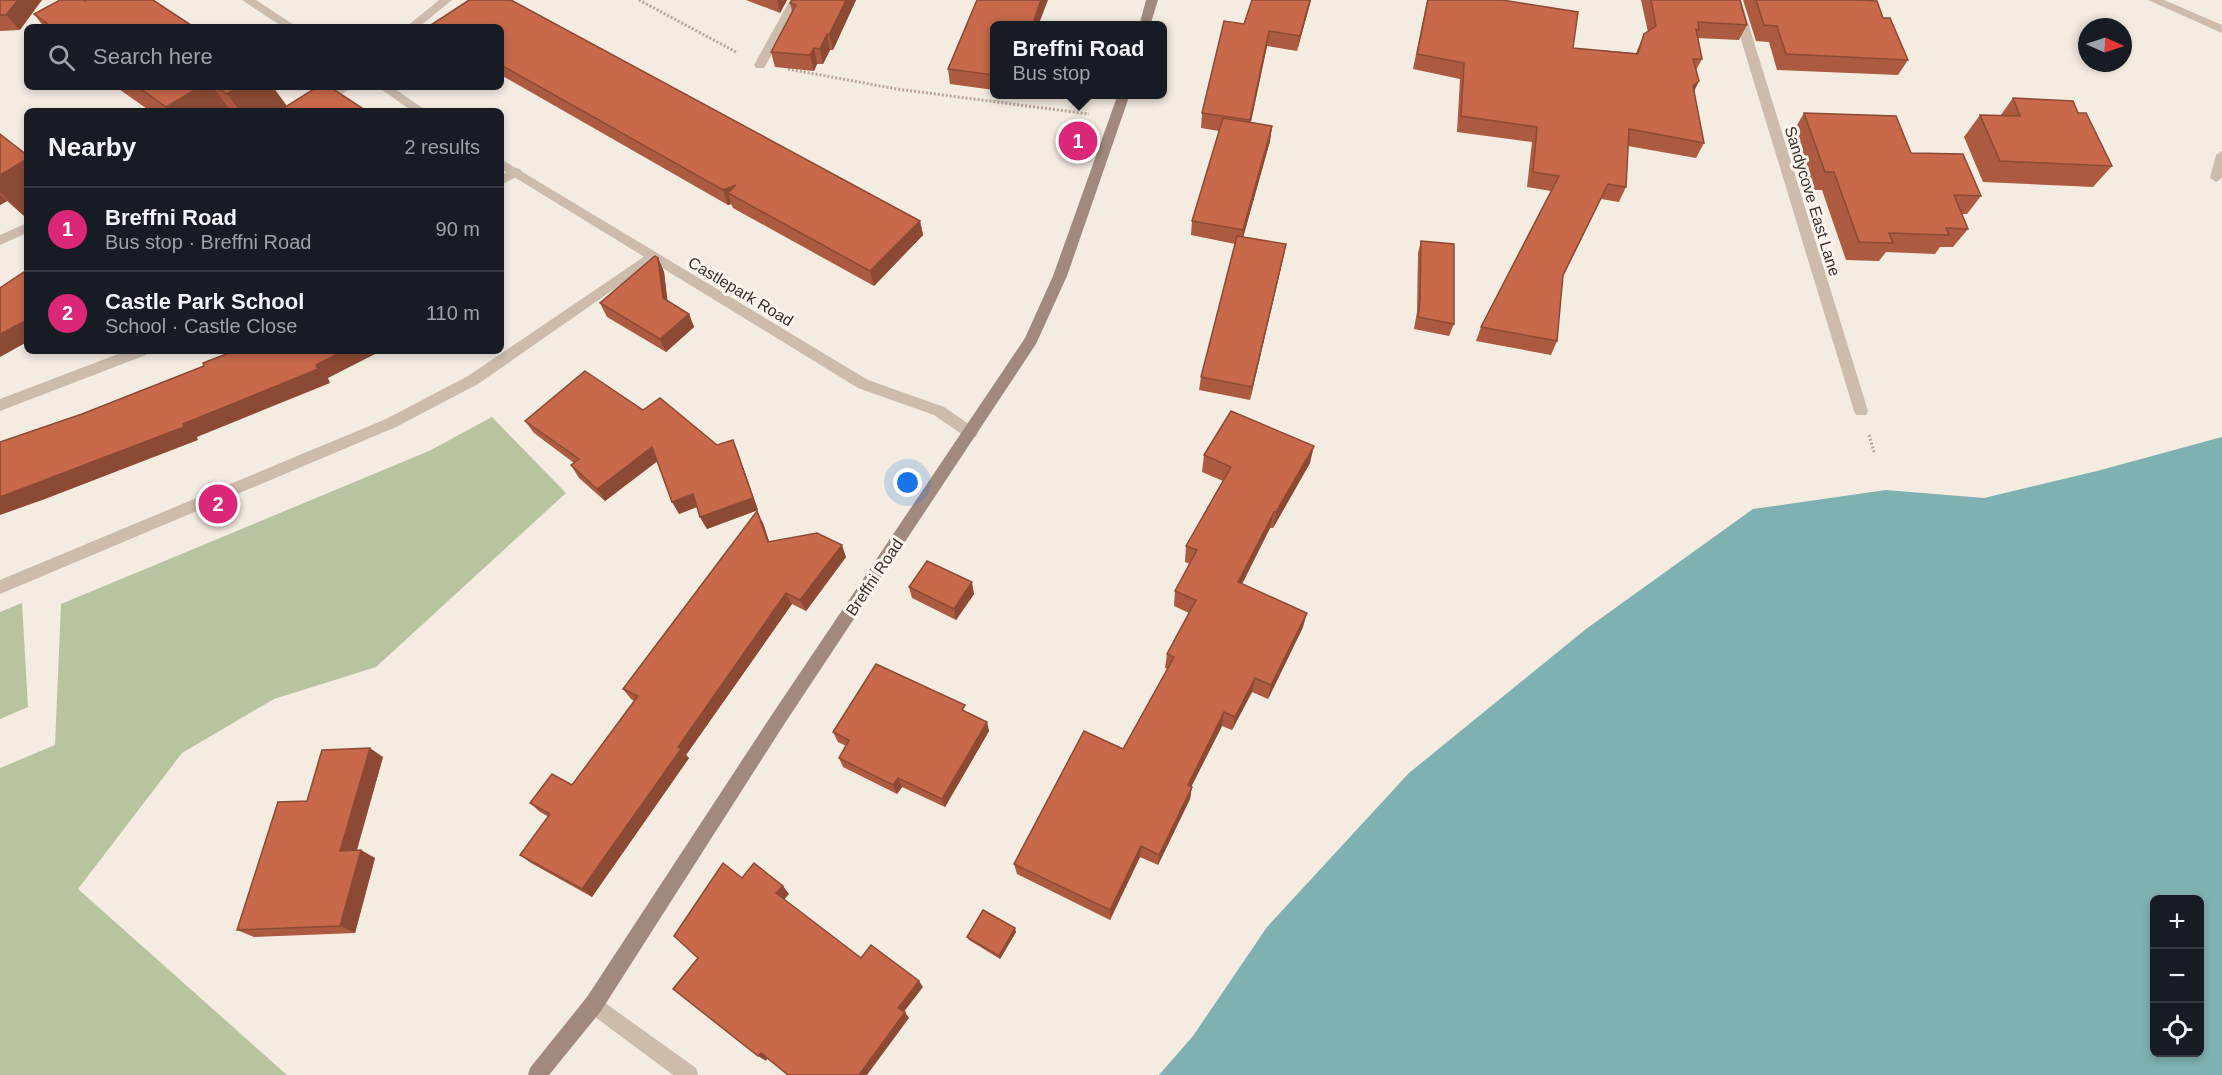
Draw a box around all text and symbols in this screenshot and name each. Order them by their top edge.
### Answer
north arrow [2078,18,2132,72]
popup [990,21,1167,99]
search box [24,24,504,90]
text: Breffni Road [1013,36,1145,61]
icon: search [45,41,78,74]
text: Search here [93,44,213,69]
text: Bus stop [1013,62,1090,84]
pin: 1 [1058,118,1098,164]
street label: Sandycove East Lane [1782,124,1843,278]
text: Nearby [48,132,136,162]
text: 2 results [404,136,480,158]
text: Breffni Road [105,205,237,230]
text: 1 [62,218,73,240]
text: 90 m [436,218,480,240]
text: Bus stop · Breffni Road [105,231,311,253]
street label: Castlepark Road [685,253,796,329]
text: Castle Park School [105,289,304,314]
text: 2 [62,302,73,324]
text: 110 m [426,302,480,324]
text: School · Castle Close [105,315,297,337]
your location [893,468,922,497]
pin: 2 [198,482,238,526]
street label: Breffni Road [843,536,906,619]
map controls [2150,895,2204,1057]
button: + [2150,895,2204,949]
button: − [2150,949,2204,1003]
button: locate [2150,1003,2204,1057]

